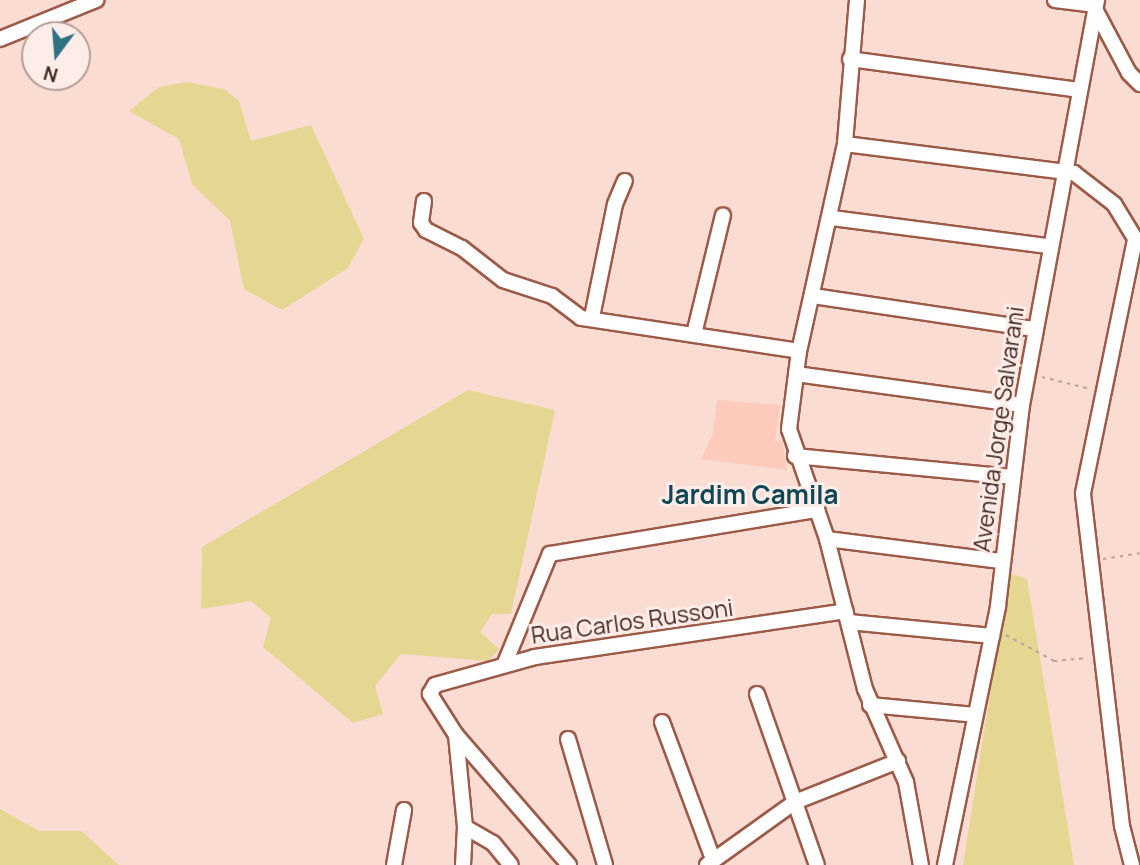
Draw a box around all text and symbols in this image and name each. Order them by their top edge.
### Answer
north arrow [21,21,91,91]
text: N [41,60,61,89]
street label: Avenida Jorge Salvarani [967,305,1029,553]
district label: Jardim Camila [661,479,839,511]
street label: Rua Carlos Russoni [529,593,735,649]

